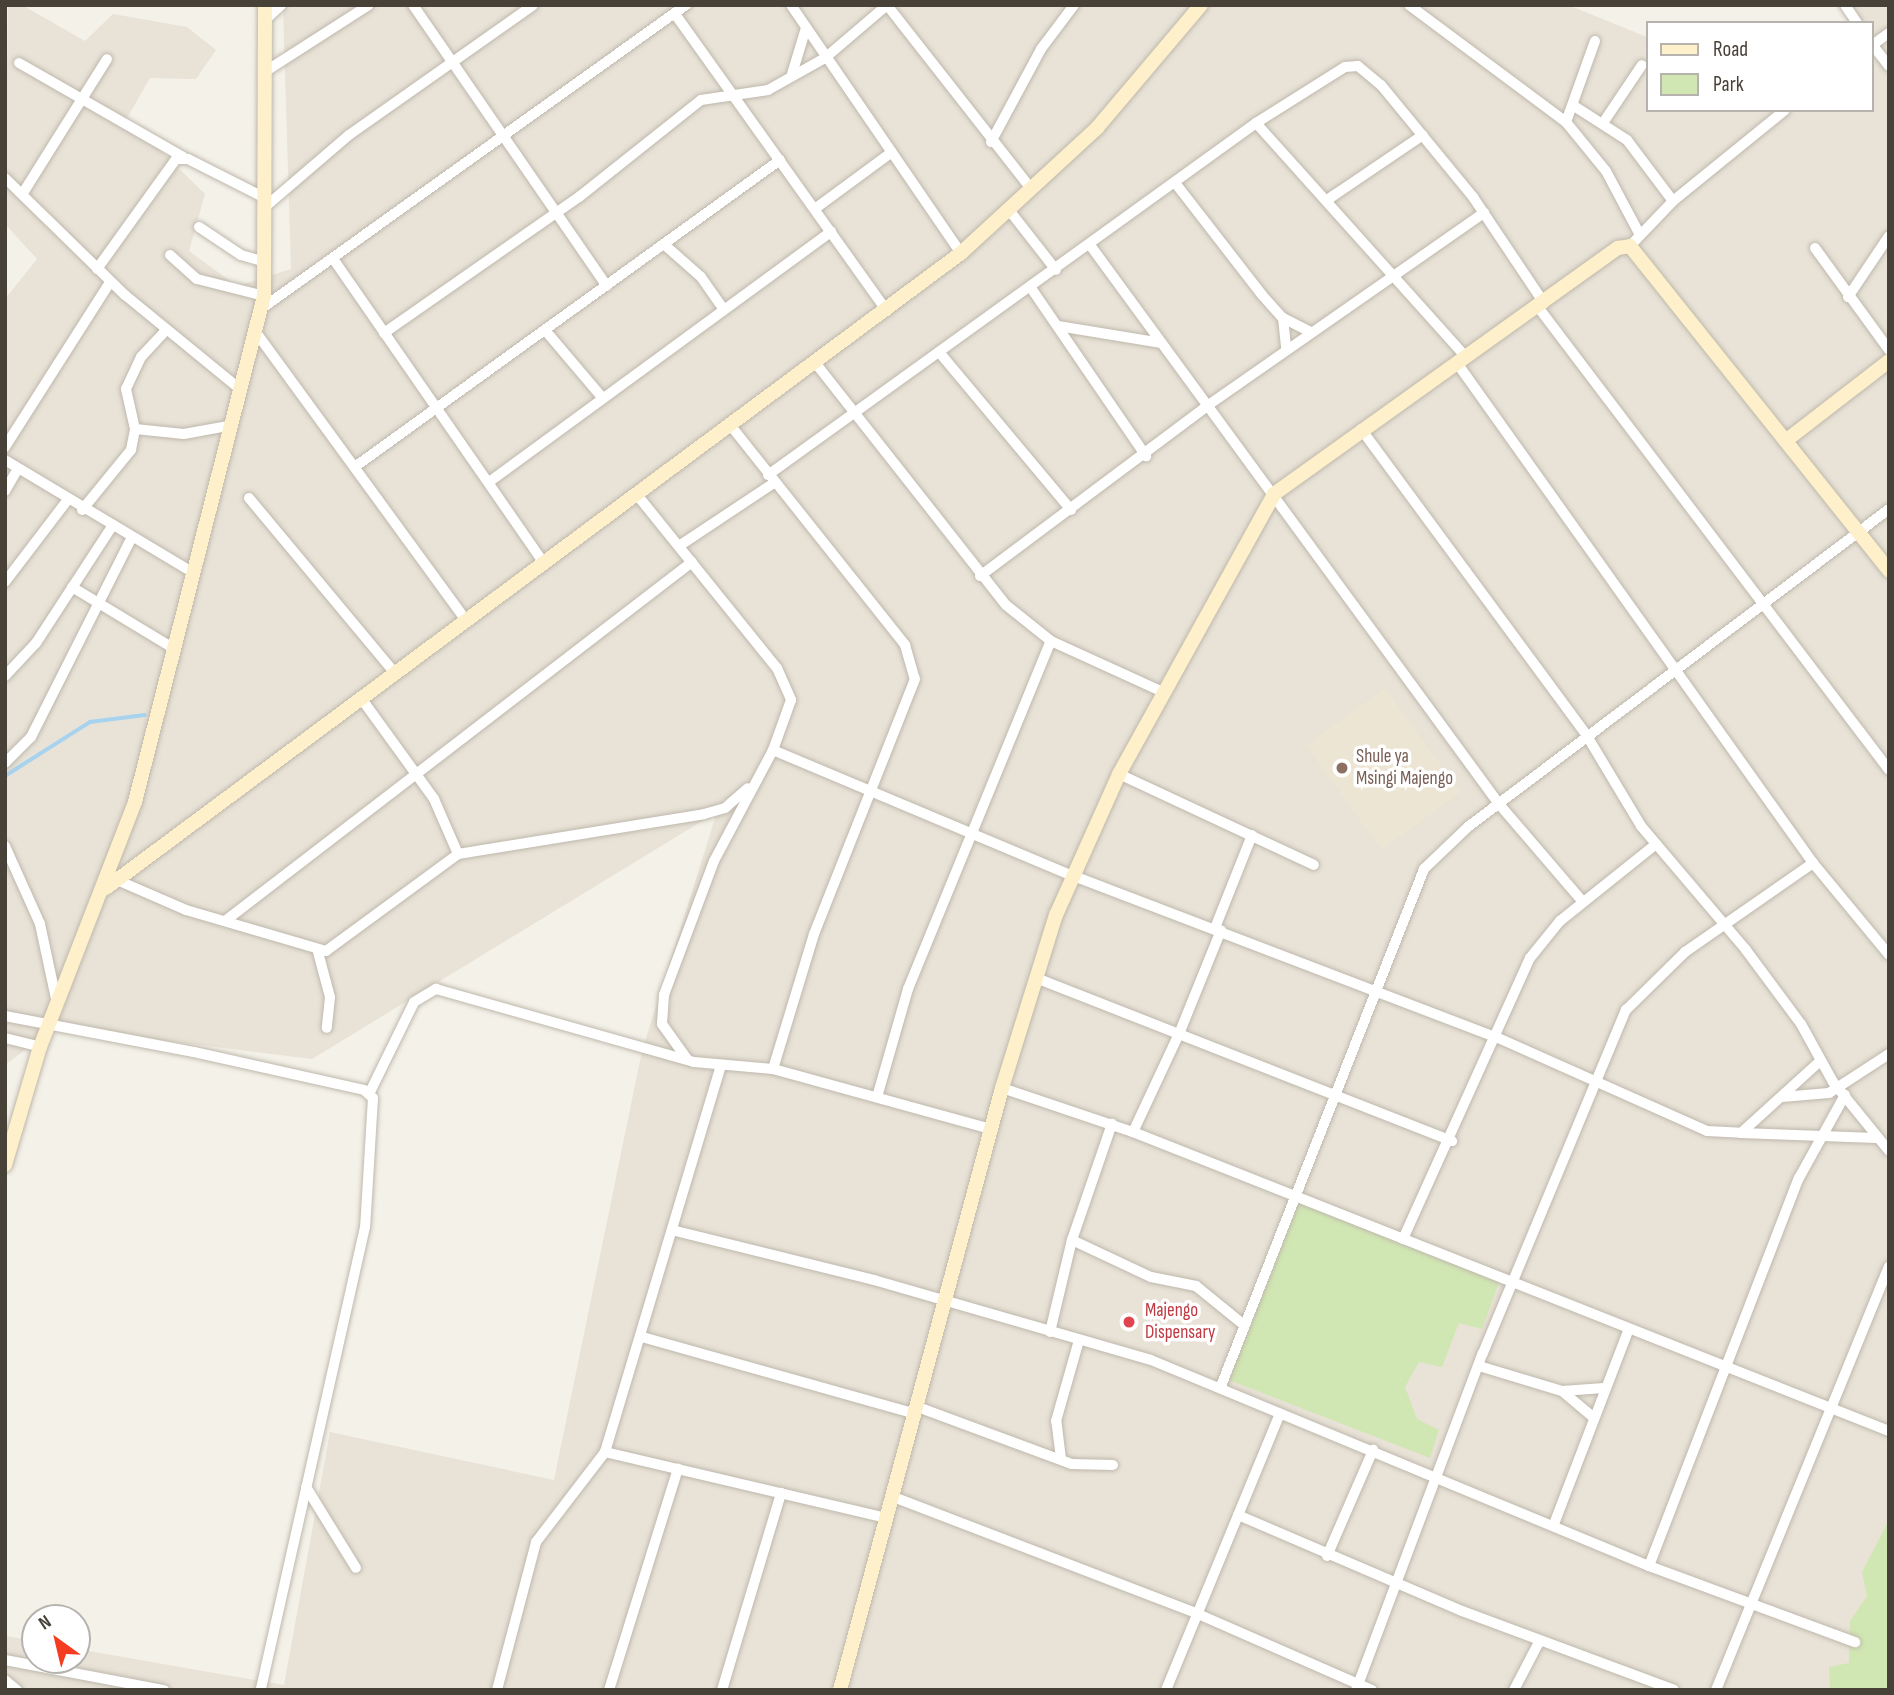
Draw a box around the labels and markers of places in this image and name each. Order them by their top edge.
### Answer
place label: Shule ya Msingi Majengo [1356,746,1453,790]
marker: Shule ya Msingi Majengo [1334,760,1350,776]
place label: Majengo Dispensary [1145,1300,1215,1344]
marker: Majengo Dispensary [1119,1312,1139,1332]

